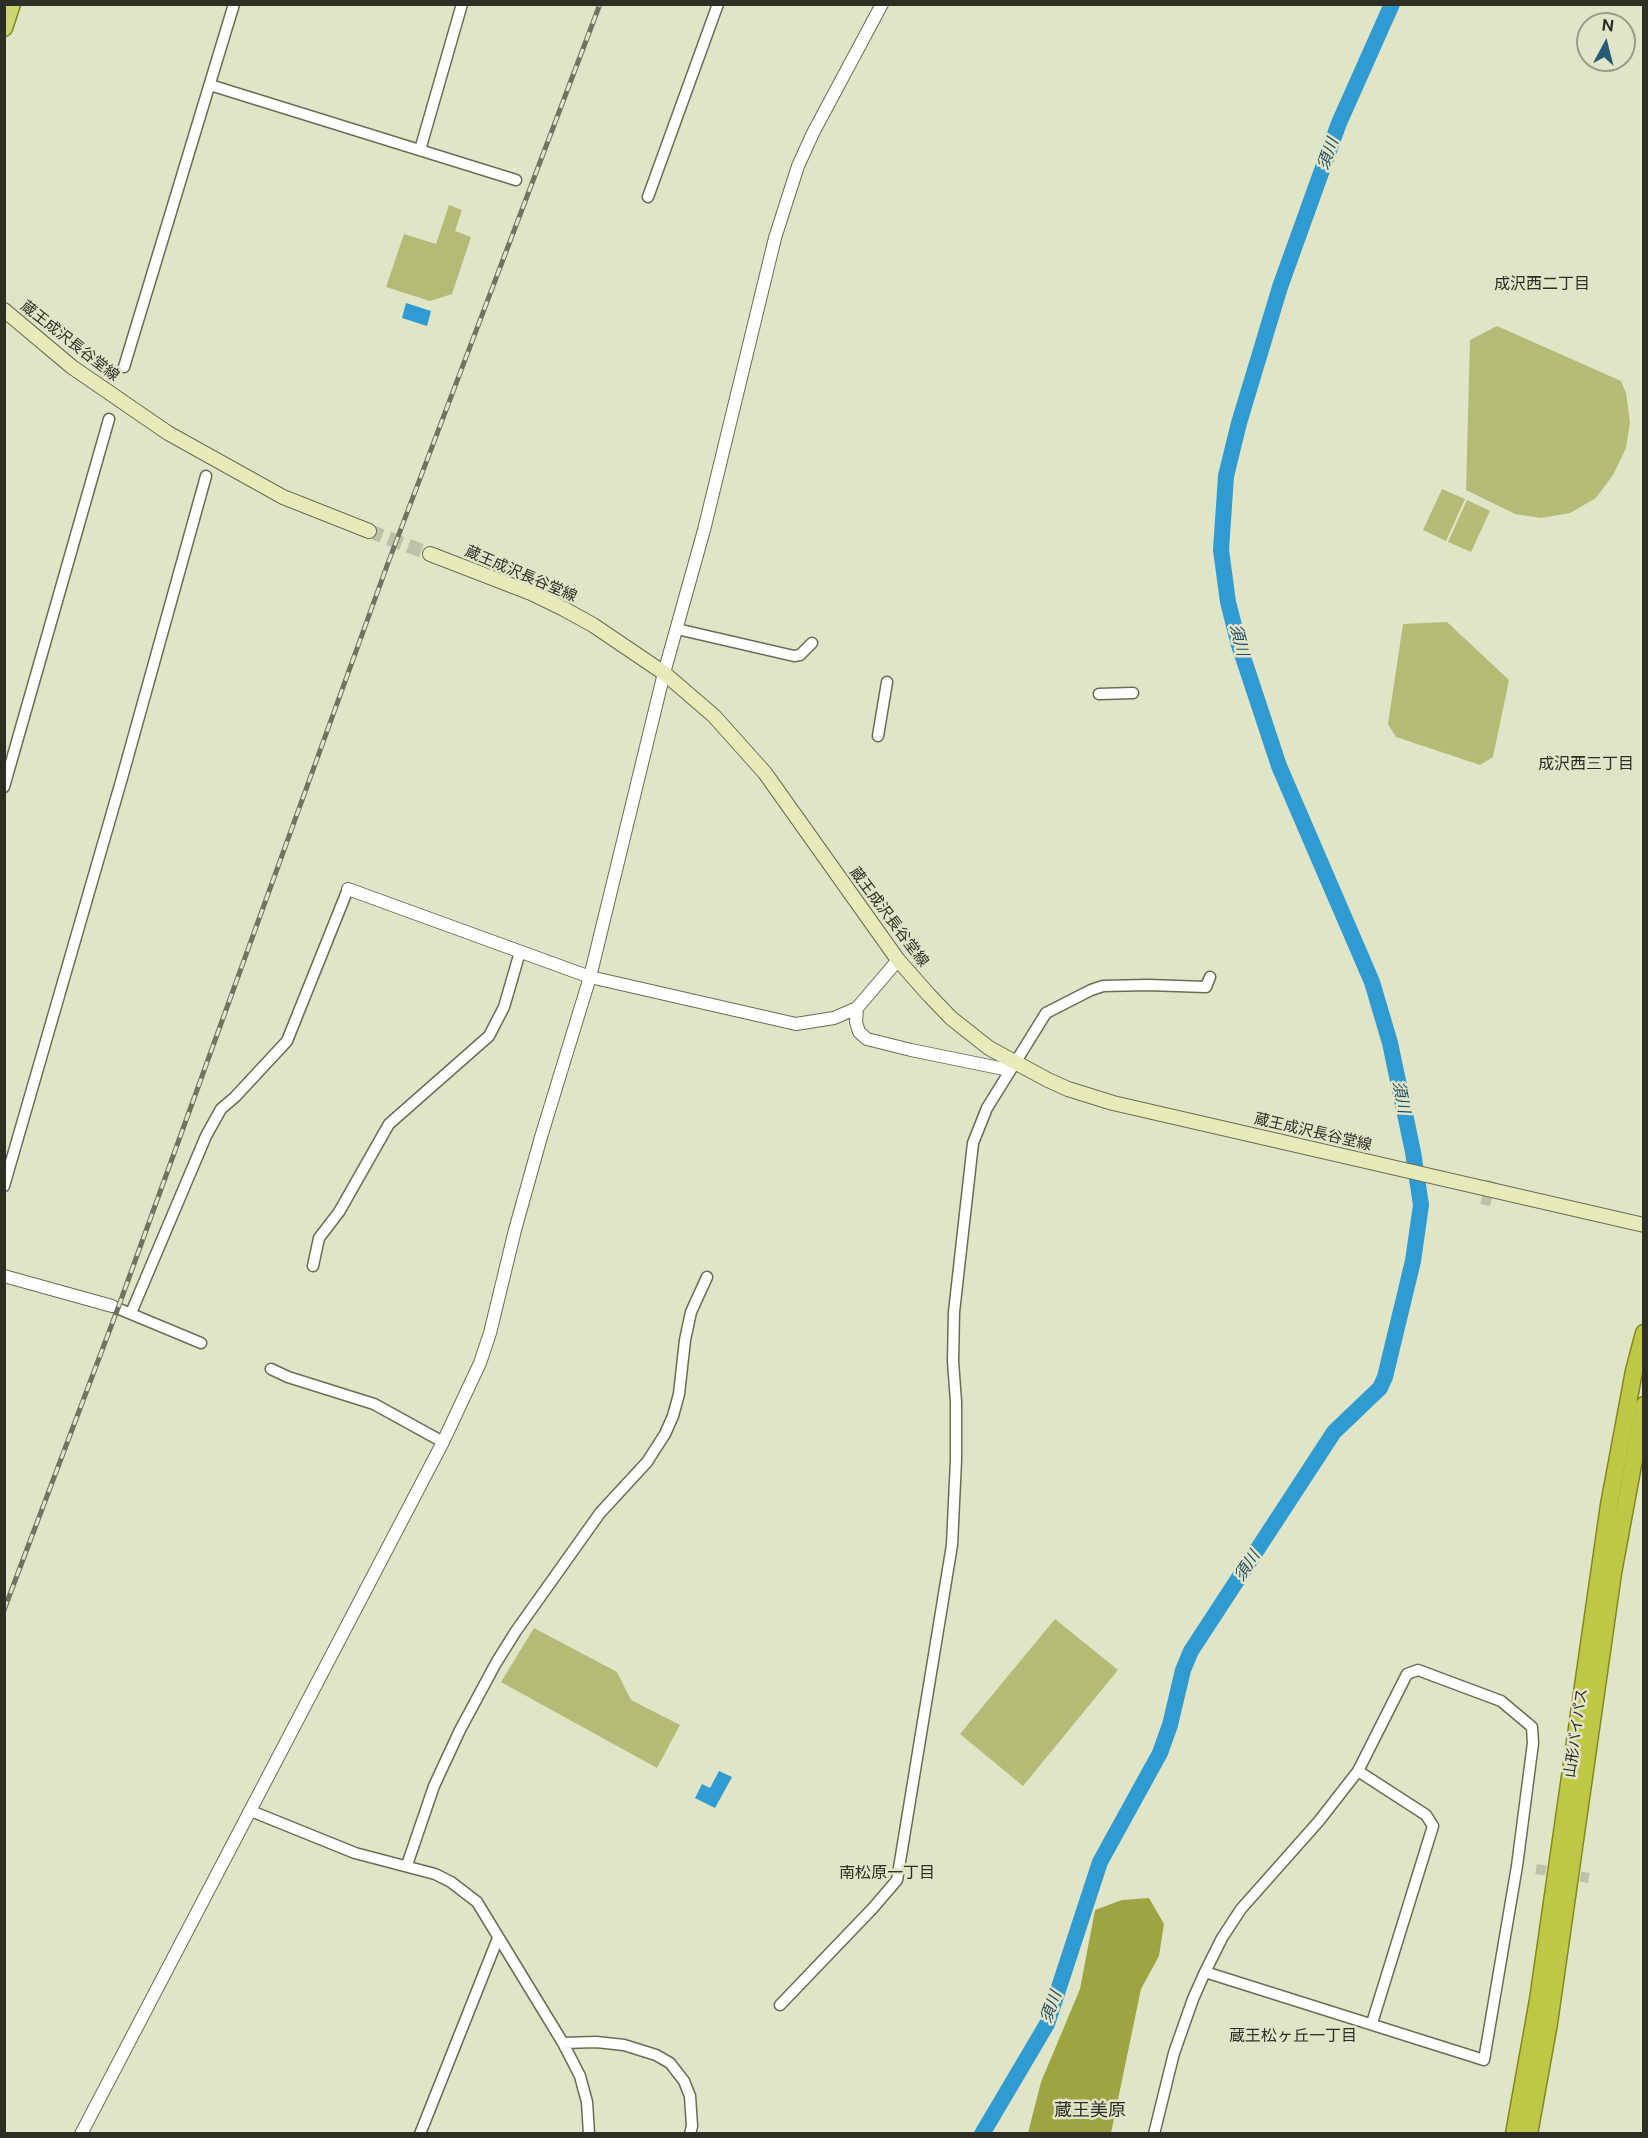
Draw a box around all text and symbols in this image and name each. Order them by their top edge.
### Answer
north arrow [1576,12,1636,72]
text: N [1601,15,1615,36]
water label: 須川 [1314,136,1342,172]
district label: 成沢西二丁目 [1494,274,1590,294]
street label: 蔵王成沢長谷堂線 [17,297,123,385]
street label: 蔵王成沢長谷堂線 [462,542,580,606]
water label: 須川 [1226,622,1252,658]
district label: 成沢西三丁目 [1538,754,1634,774]
street label: 蔵王成沢長谷堂線 [846,864,932,970]
water label: 須川 [1389,1079,1413,1115]
street label: 蔵王成沢長谷堂線 [1253,1110,1373,1154]
water label: 須川 [1230,1547,1264,1585]
street label: 山形バイパス [1561,1687,1591,1779]
district label: 南松原一丁目 [839,1863,935,1883]
water label: 須川 [1037,1989,1065,2025]
district label: 蔵王松ヶ丘一丁目 [1229,2026,1357,2046]
district label: 蔵王美原 [1054,2099,1126,2121]

